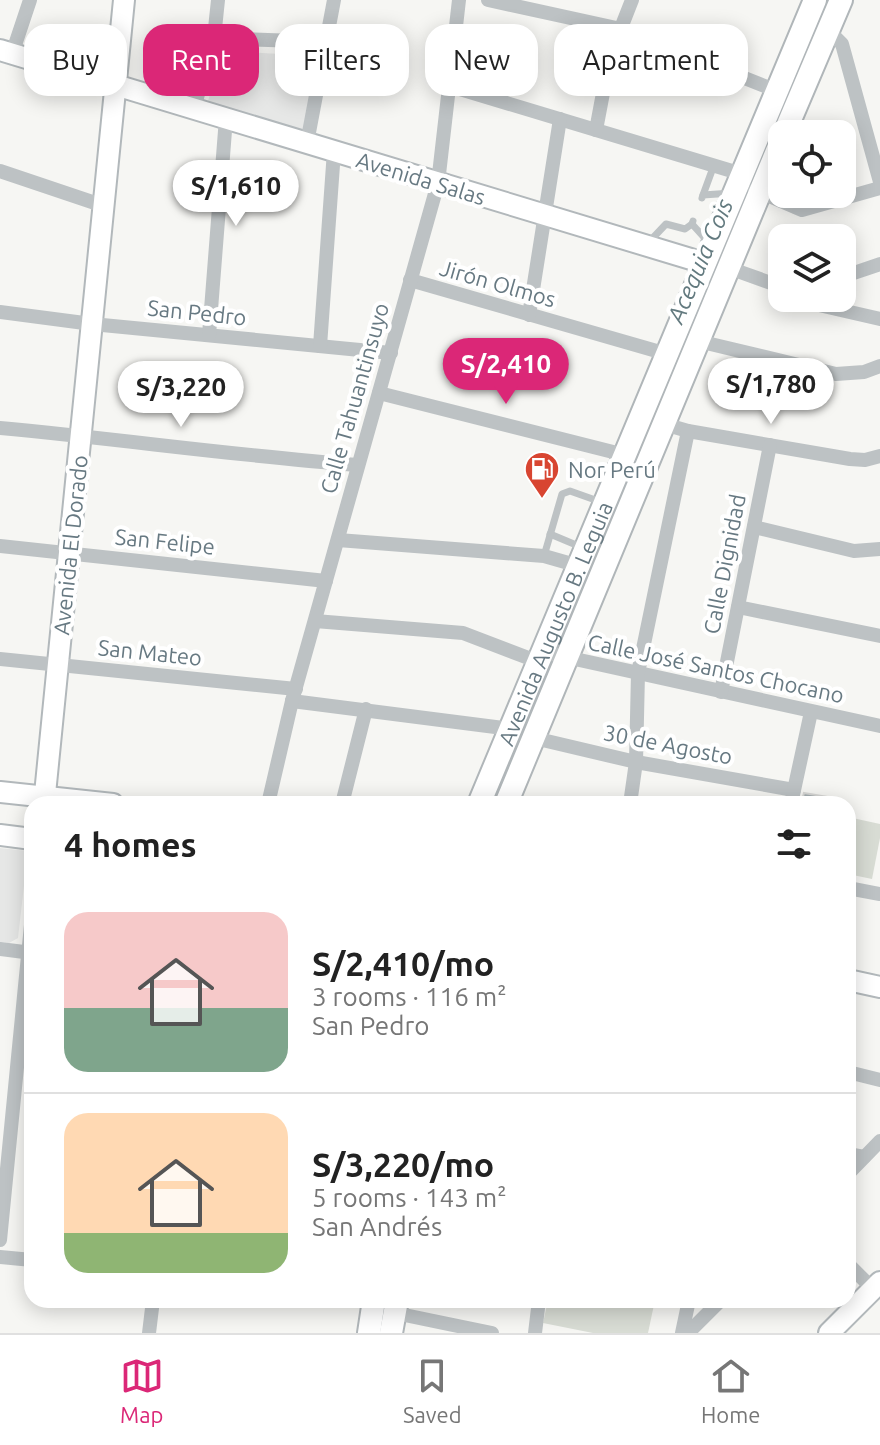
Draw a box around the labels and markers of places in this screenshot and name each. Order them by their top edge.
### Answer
pin: S/1,610 [162,160,310,228]
pin: S/2,410 [432,338,580,406]
pin: S/1,780 [697,358,845,426]
pin: S/3,220 [107,361,255,429]
fuel station icon: Nor Perú [523,450,561,500]
place label: Nor Perú [568,457,656,482]

